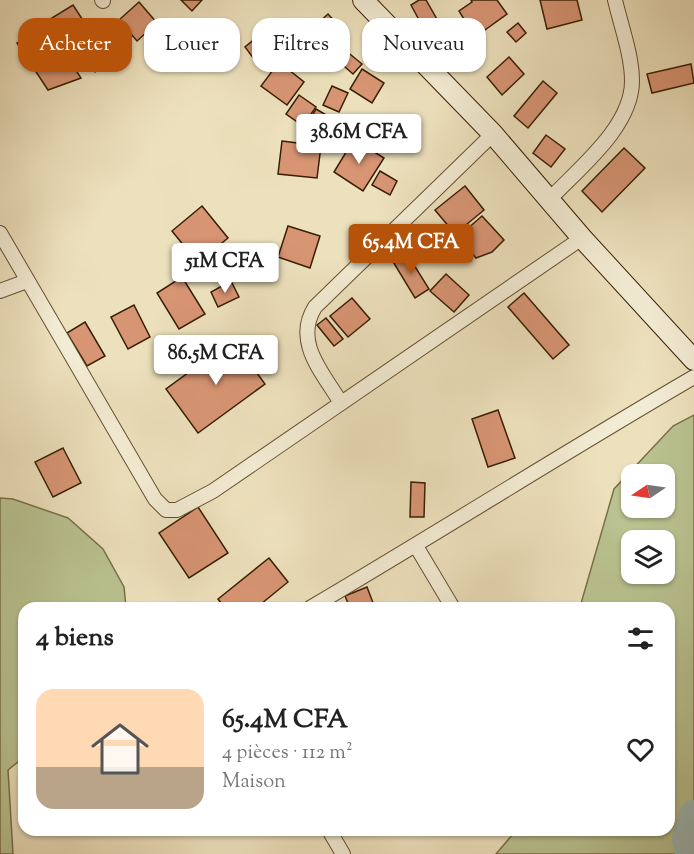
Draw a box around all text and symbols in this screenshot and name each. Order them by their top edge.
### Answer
chip: Acheter [18,18,132,72]
chip: Louer [144,18,240,72]
chip: Filtres [252,18,350,72]
chip: Nouveau [362,18,486,72]
pin: 38.6M CFA [290,114,428,165]
text: 38.6M CFA [310,119,408,148]
pin: 65.4M CFA [342,224,480,275]
text: 65.4M CFA [363,229,459,258]
pin: 51M CFA [170,243,280,294]
text: 51M CFA [186,248,264,277]
pin: 86.5M CFA [147,335,285,386]
text: 86.5M CFA [168,340,264,369]
north arrow [621,464,675,518]
map controls [621,464,675,584]
button: layers [621,530,675,584]
text: 4 biens [36,620,114,657]
icon: filters [624,622,657,655]
text: 65.4M CFA [222,702,348,739]
icon: home [84,713,156,785]
icon: heart [624,733,657,766]
text: 4 pièces · 112 m² [222,739,353,768]
text: Maison [222,768,286,797]

